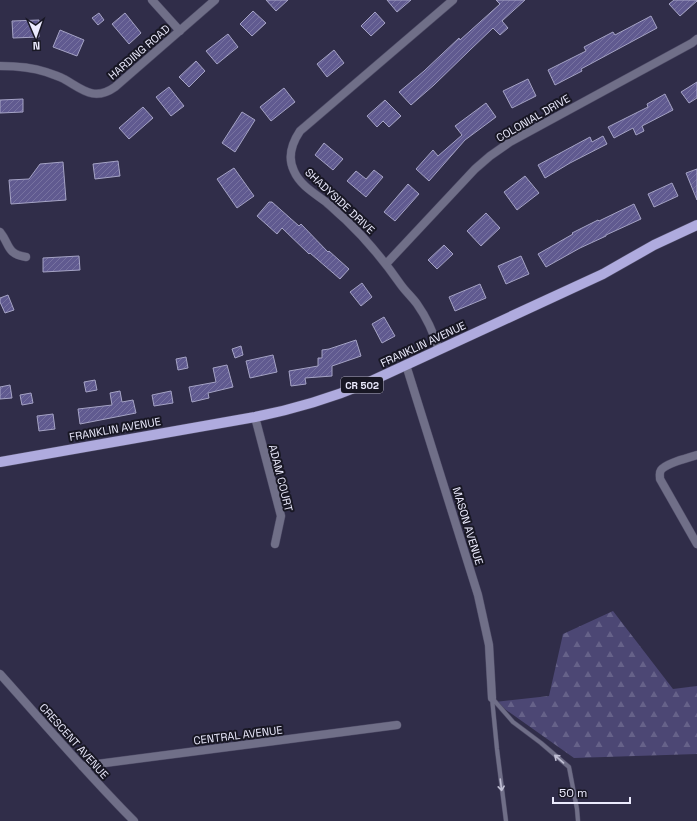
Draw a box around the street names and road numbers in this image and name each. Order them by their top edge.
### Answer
street label: HARDING ROAD [105,21,173,83]
street label: COLONIAL DRIVE [494,91,572,145]
street label: SHADYSIDE DRIVE [302,165,378,237]
street label: FRANKLIN AVENUE [378,318,468,370]
road number: CR 502 [341,377,383,393]
street label: FRANKLIN AVENUE [68,414,162,444]
street label: ADAM COURT [266,443,296,513]
street label: MASON AVENUE [450,485,486,567]
street label: CRESCENT AVENUE [36,700,112,782]
street label: CENTRAL AVENUE [193,723,283,747]

